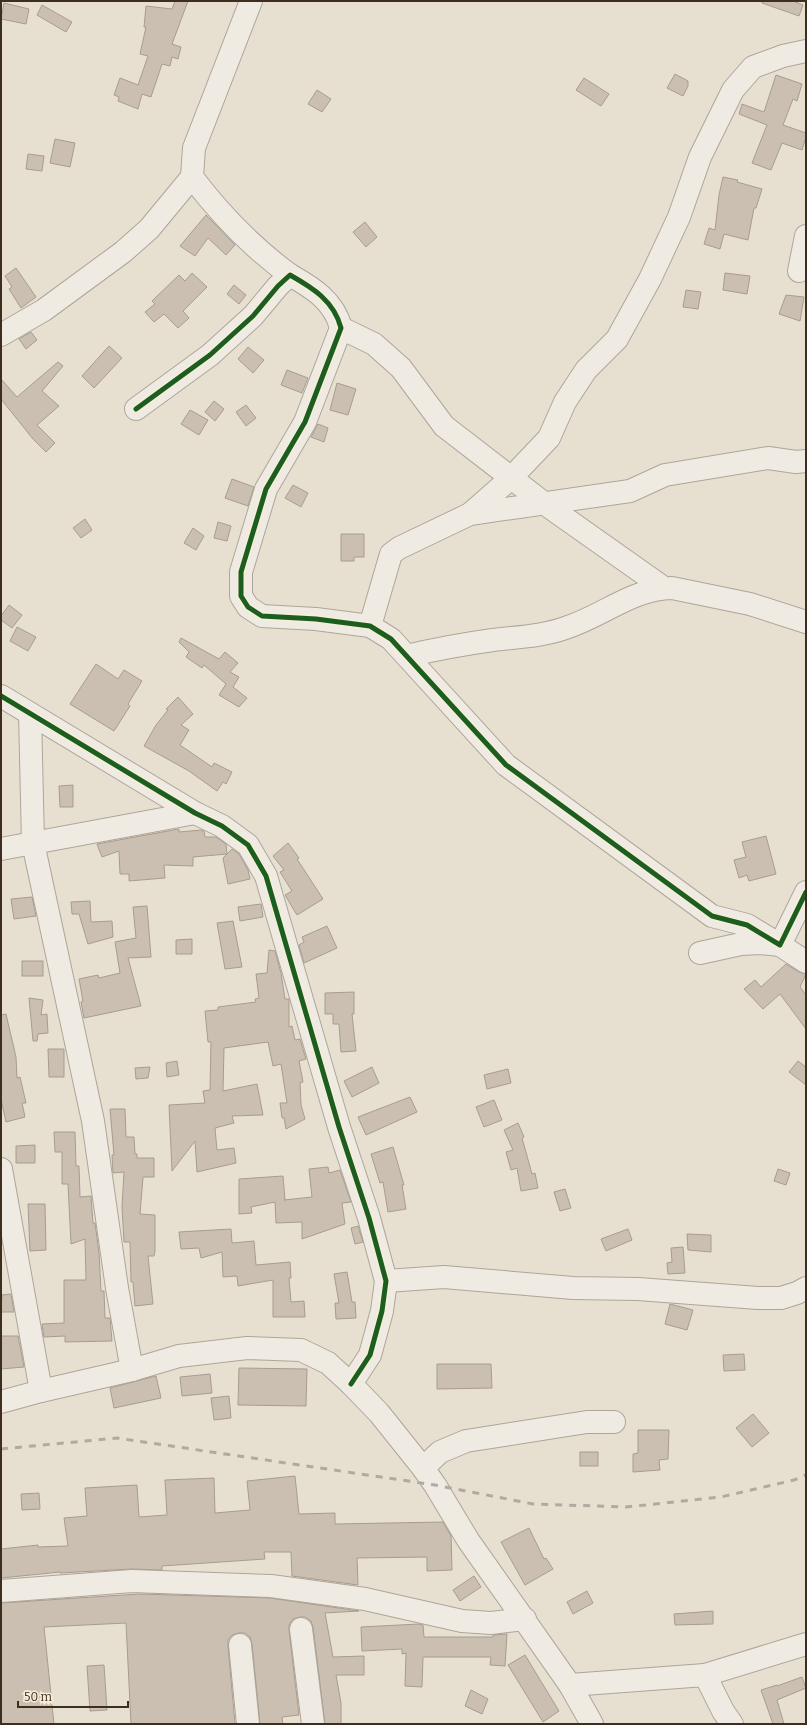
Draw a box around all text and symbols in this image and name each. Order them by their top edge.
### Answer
scale bar [18,1683,128,1709]
text: 50 m [24,1690,53,1704]

